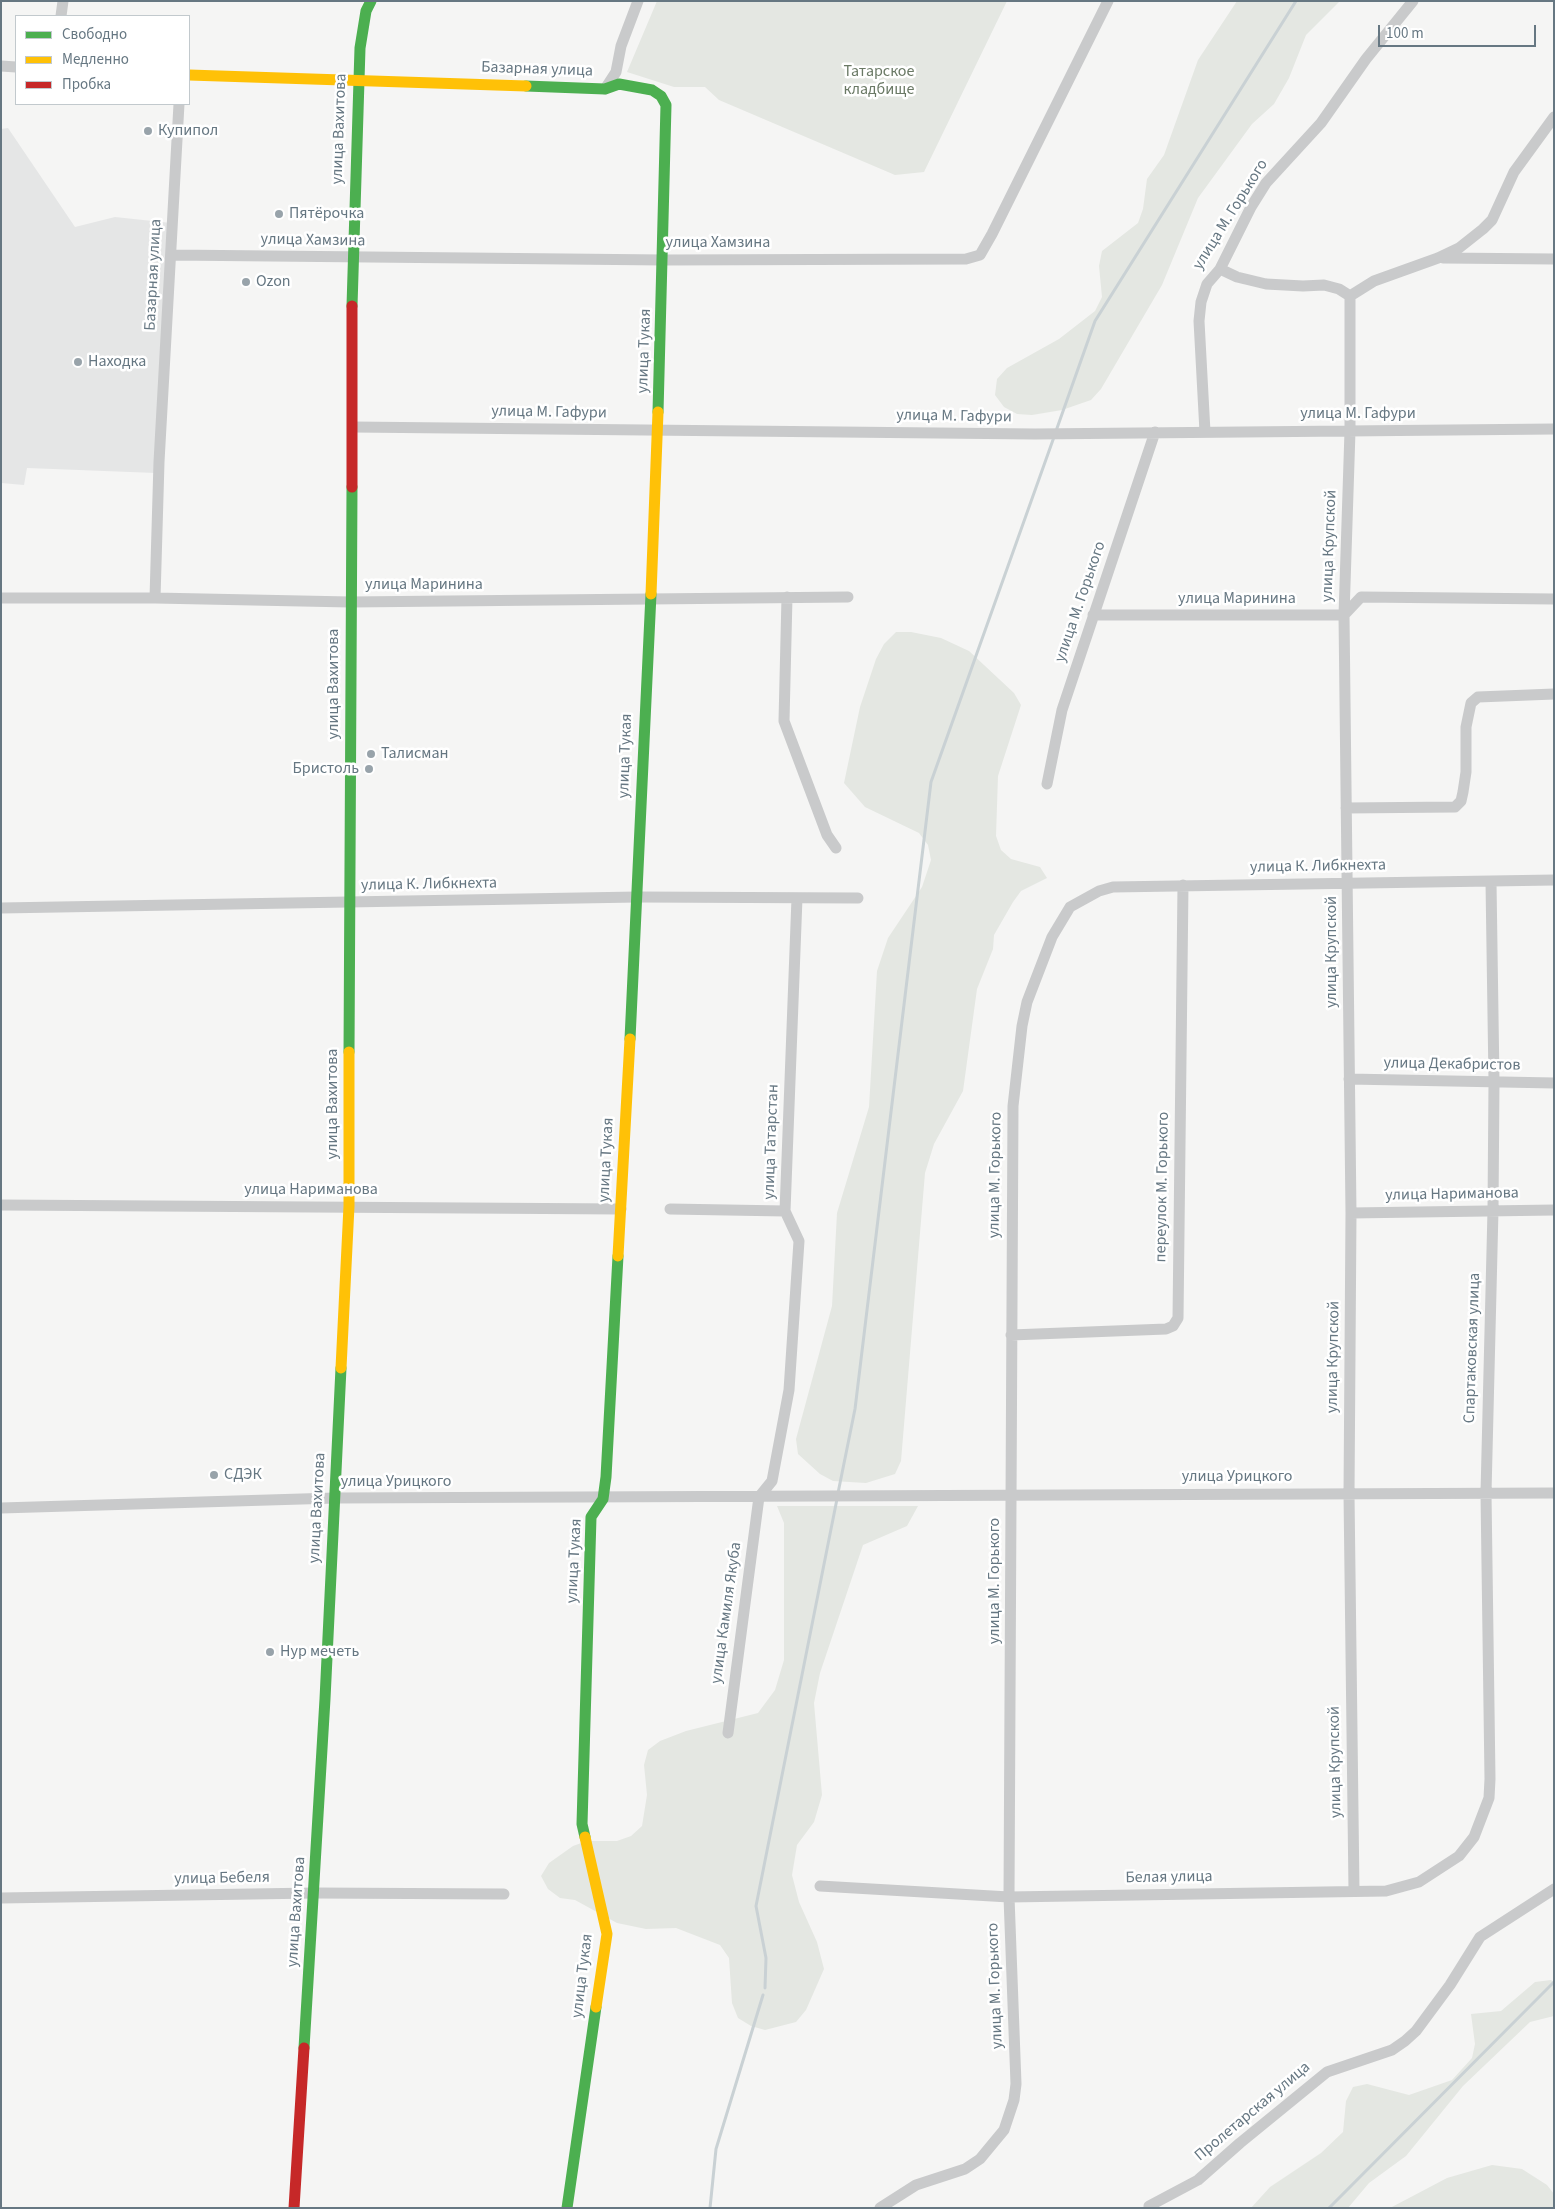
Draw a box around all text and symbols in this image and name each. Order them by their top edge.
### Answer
legend [15,15,190,105]
scale bar [1380,15,1538,47]
text: 100 m [1386,23,1424,44]
text: Свободно [62,24,127,45]
text: Медленно [62,49,129,70]
street label: Базарная улица [481,58,593,82]
park label: Татарское кладбище [844,62,914,100]
street label: улица Вахитова [328,73,352,185]
text: Пробка [62,74,111,95]
place label: Купипол [158,121,218,141]
marker: Купипол [142,125,154,137]
street label: улица М. Горького [1189,156,1273,274]
place label: Пятёрочка [289,204,364,224]
marker: Пятёрочка [273,208,285,220]
street label: Базарная улица [141,219,167,331]
street label: улица Хамзина [260,230,366,252]
street label: улица Хамзина [666,233,770,253]
place label: Ozon [256,272,291,292]
marker: Ozon [240,276,252,288]
street label: улица Тукая [634,308,656,394]
place label: Находка [88,352,146,372]
marker: Находка [72,356,84,368]
street label: улица М. Гафури [491,402,607,424]
street label: улица М. Гафури [1300,404,1416,424]
street label: улица М. Гафури [896,406,1012,428]
street label: улица Крупской [1318,490,1342,602]
street label: улица М. Горького [1051,539,1111,665]
street label: улица Маринина [365,575,483,595]
street label: улица Маринина [1178,589,1296,609]
street label: улица Вахитова [324,629,344,739]
street label: улица Тукая [615,713,637,799]
place label: Талисман [381,744,448,764]
marker: Талисман [365,748,377,760]
place label: Бристоль [292,759,359,779]
marker: Бристоль [363,763,375,775]
street label: улица К. Либкнехта [1250,856,1386,878]
street label: улица К. Либкнехта [361,874,497,896]
street label: улица Крупской [1322,896,1342,1008]
street label: улица Вахитова [323,1049,343,1159]
street label: улица Декабристов [1383,1054,1521,1076]
street label: улица Татарстан [760,1084,784,1200]
street label: переулок М. Горького [1152,1111,1174,1263]
street label: улица М. Горького [985,1112,1007,1238]
street label: улица Тукая [595,1117,619,1203]
street label: улица Нариманова [244,1180,378,1200]
street label: улица Нариманова [1385,1184,1519,1206]
street label: Спартаковская улица [1461,1272,1485,1424]
street label: улица Крупской [1323,1301,1345,1413]
street label: улица Вахитова [306,1452,330,1564]
place label: СДЭК [224,1465,262,1485]
street label: улица Урицкого [1182,1467,1292,1487]
marker: СДЭК [208,1469,220,1481]
street label: улица Урицкого [341,1472,451,1492]
street label: улица Тукая [563,1518,587,1604]
street label: улица М. Горького [985,1518,1005,1644]
street label: улица Камиля Якуба [708,1541,746,1685]
place label: Нур мечеть [280,1642,359,1662]
marker: Нур мечеть [264,1646,276,1658]
street label: улица Крупской [1325,1706,1347,1818]
street label: улица Вахитова [284,1856,310,1968]
street label: Белая улица [1125,1868,1213,1888]
street label: улица Бебеля [174,1869,270,1889]
street label: улица М. Горького [984,1922,1008,2050]
street label: улица Тукая [568,1933,598,2019]
street label: Пролетарская улица [1191,2058,1315,2166]

